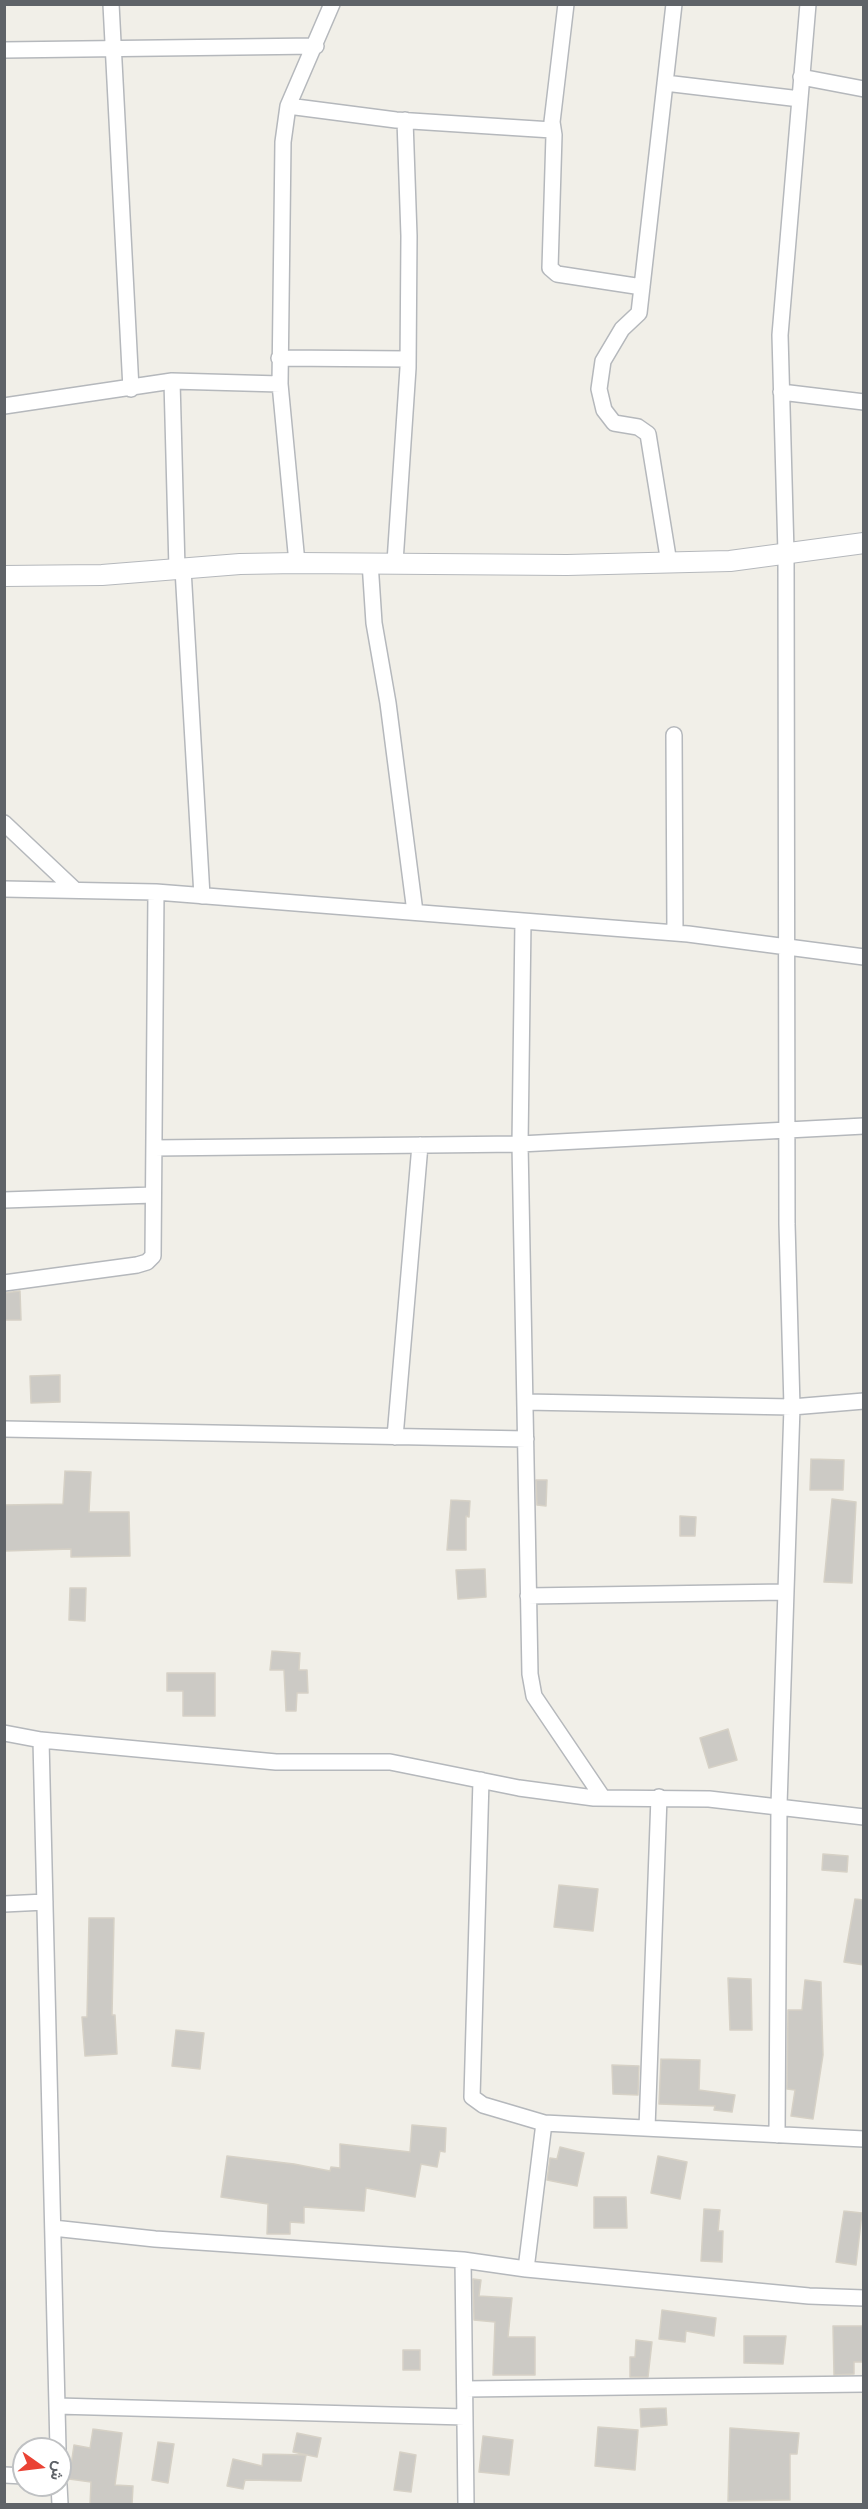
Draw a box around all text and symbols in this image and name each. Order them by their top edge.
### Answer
north arrow [12,2437,72,2497]
text: ش [45,2459,71,2483]

